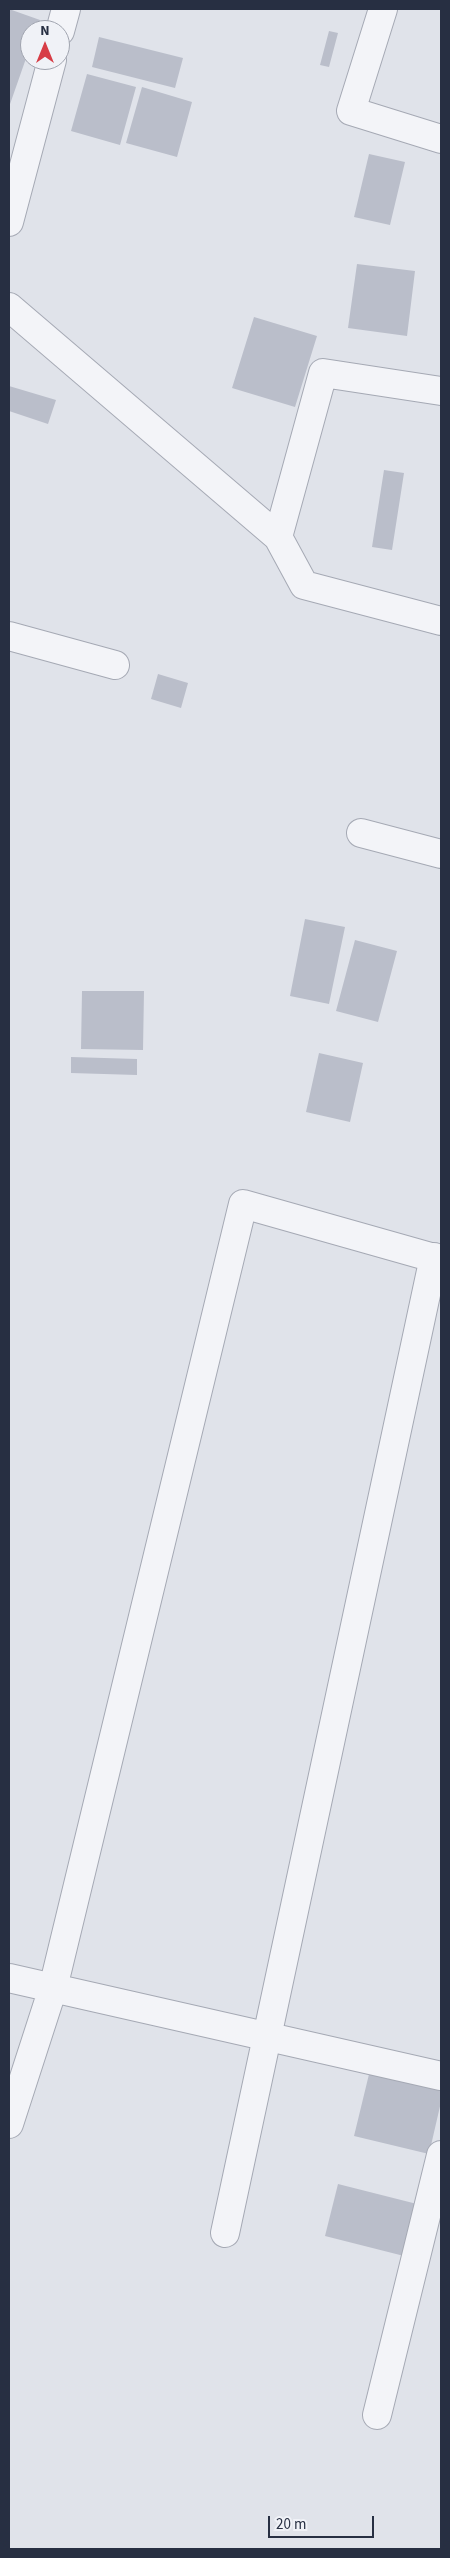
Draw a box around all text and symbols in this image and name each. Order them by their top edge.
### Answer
north arrow [20,20,70,70]
text: N [40,21,50,41]
scale bar [270,2506,376,2538]
text: 20 m [276,2514,306,2535]

